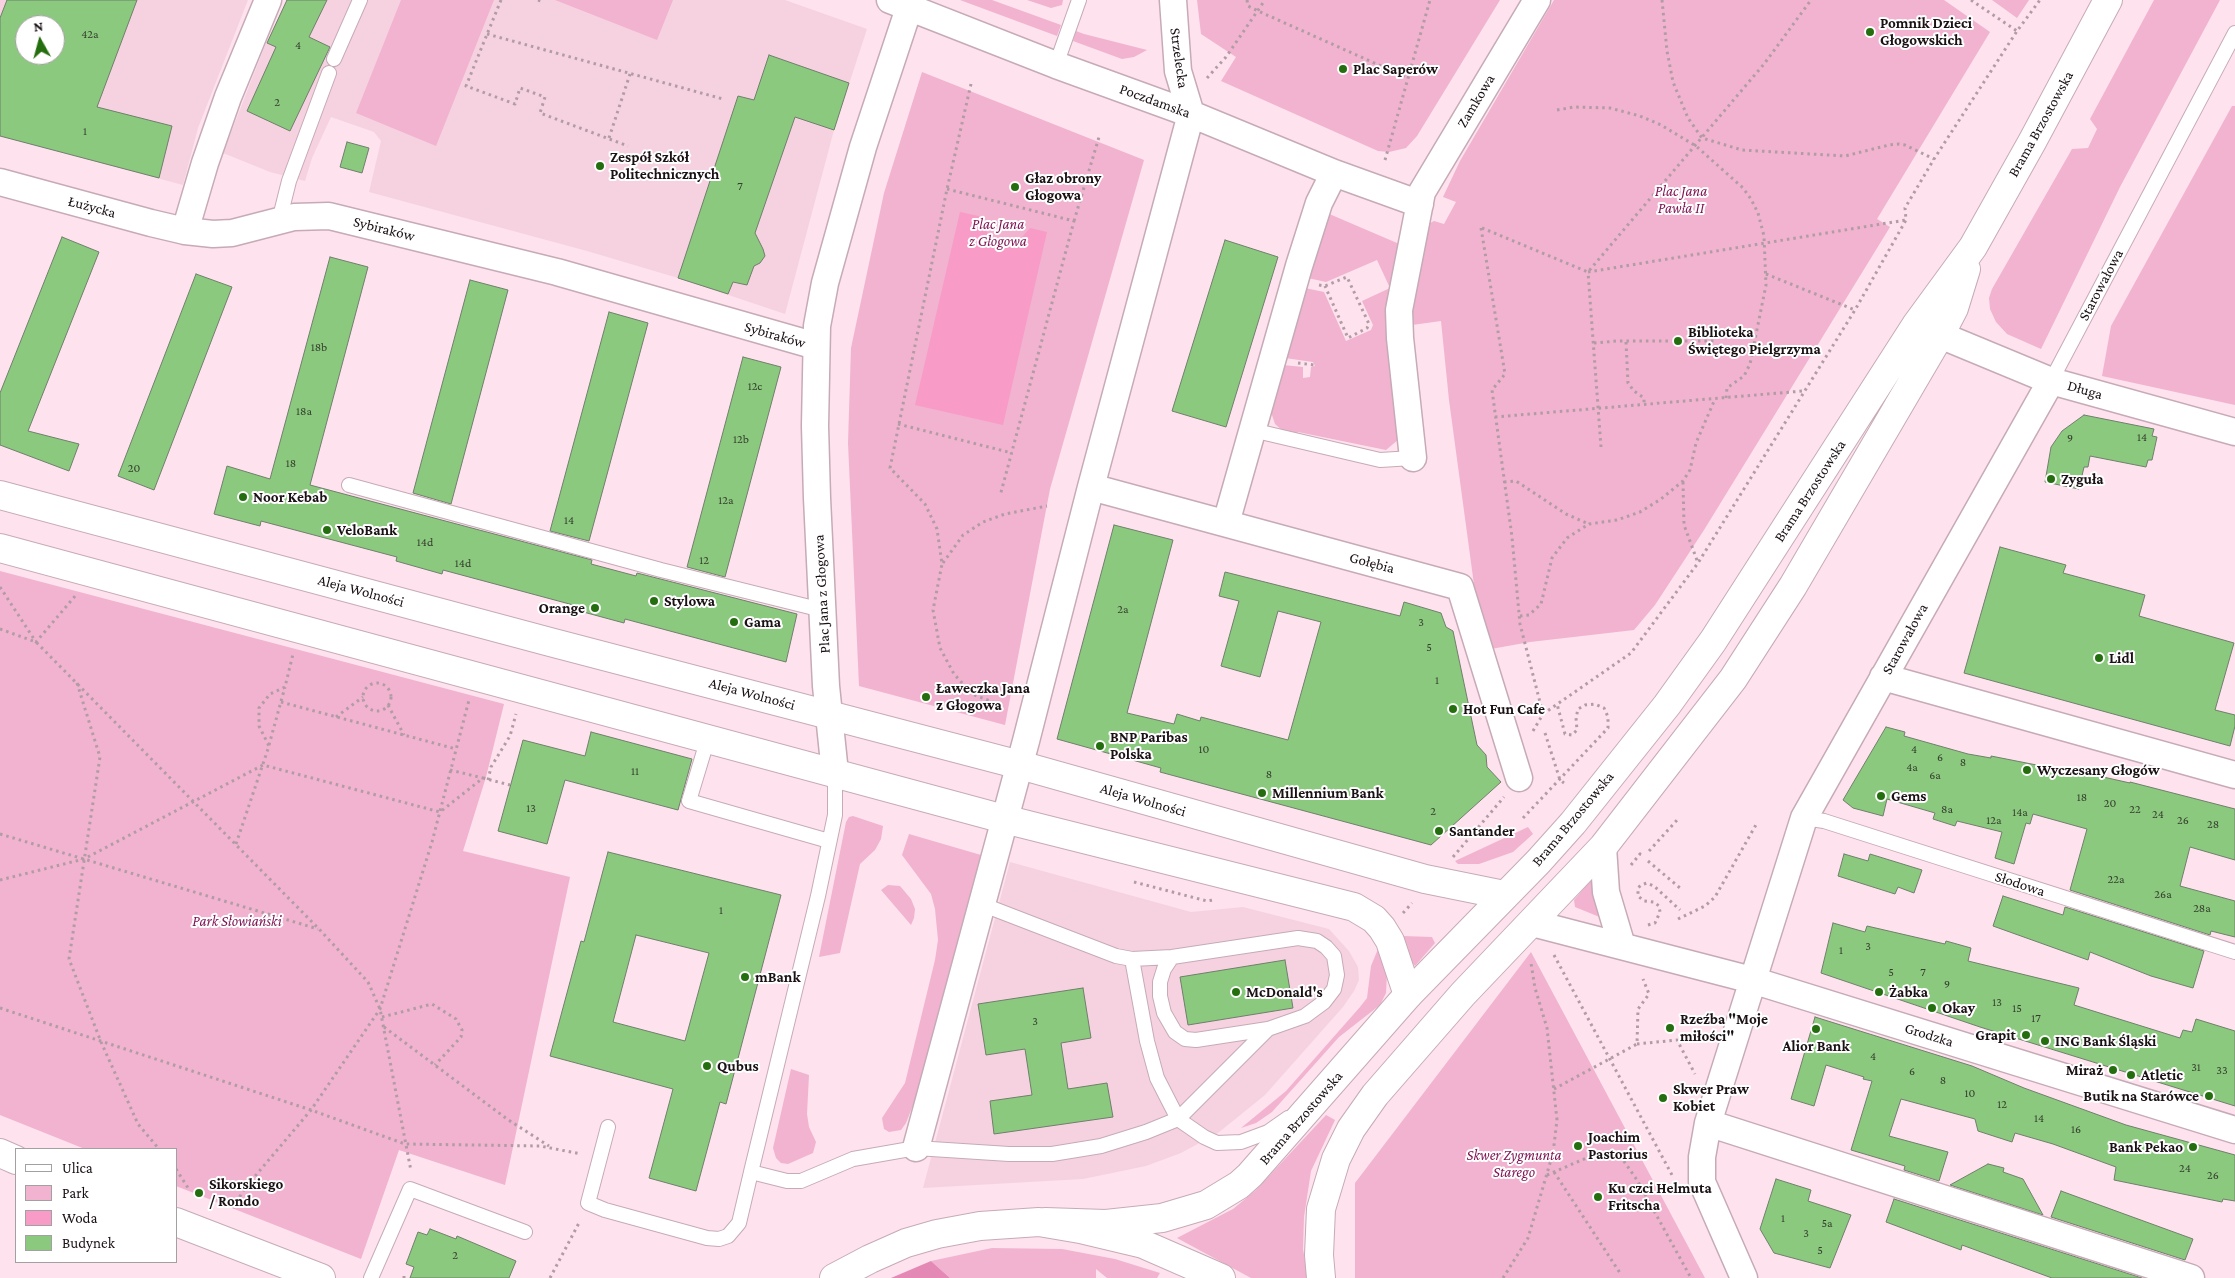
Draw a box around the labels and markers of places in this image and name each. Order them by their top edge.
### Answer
place label: Pomnik Dzieci Głogowskich [1880,14,1972,49]
marker: Pomnik Dzieci Głogowskich [1864,26,1876,38]
place label: Plac Saperów [1353,60,1438,78]
marker: Plac Saperów [1337,63,1349,75]
place label: Zespół Szkół Politechnicznych [610,148,719,183]
marker: Zespół Szkół Politechnicznych [594,160,606,172]
place label: Głaz obrony Głogowa [1025,169,1101,204]
marker: Głaz obrony Głogowa [1009,181,1021,193]
place label: Biblioteka Świętego Pielgrzyma [1688,323,1821,358]
marker: Biblioteka Świętego Pielgrzyma [1672,335,1684,347]
place label: Zyguła [2061,470,2104,488]
marker: Zyguła [2045,473,2057,485]
place label: Noor Kebab [253,488,327,506]
marker: Noor Kebab [237,491,249,503]
place label: VeloBank [337,521,397,539]
marker: VeloBank [321,524,333,536]
place label: Stylowa [664,592,715,610]
marker: Stylowa [648,595,660,607]
place label: Orange [539,599,585,617]
marker: Orange [589,602,601,614]
place label: Gama [744,613,781,631]
marker: Gama [728,616,740,628]
place label: Lidl [2109,649,2134,667]
marker: Lidl [2093,652,2105,664]
place label: Ławeczka Jana z Głogowa [936,679,1030,714]
marker: Ławeczka Jana z Głogowa [920,691,932,703]
place label: Hot Fun Cafe [1463,700,1545,718]
marker: Hot Fun Cafe [1447,703,1459,715]
place label: BNP Paribas Polska [1110,728,1188,763]
marker: BNP Paribas Polska [1094,740,1106,752]
place label: Wyczesany Głogów [2037,761,2160,779]
marker: Wyczesany Głogów [2021,764,2033,776]
place label: Millennium Bank [1272,784,1384,802]
marker: Millennium Bank [1256,787,1268,799]
place label: Gems [1891,787,1926,805]
marker: Gems [1875,790,1887,802]
place label: Santander [1449,822,1515,840]
marker: Santander [1433,825,1445,837]
place label: mBank [755,968,801,986]
marker: mBank [739,971,751,983]
place label: McDonald's [1246,983,1323,1001]
place label: Żabka [1889,983,1928,1001]
marker: McDonald's [1230,986,1242,998]
marker: Żabka [1873,986,1885,998]
place label: Okay [1942,999,1975,1017]
marker: Okay [1926,1002,1938,1014]
place label: Rzeźba "Moje miłości" [1680,1010,1768,1045]
marker: Rzeźba "Moje miłości" [1664,1022,1676,1034]
marker: Alior Bank [1810,1023,1822,1035]
place label: Grapit [1975,1026,2016,1044]
marker: Grapit [2020,1029,2032,1041]
place label: ING Bank Śląski [2055,1032,2156,1050]
marker: ING Bank Śląski [2039,1035,2051,1047]
place label: Alior Bank [1782,1037,1850,1055]
place label: Qubus [717,1057,759,1075]
marker: Qubus [701,1060,713,1072]
place label: Miraż [2066,1061,2103,1079]
marker: Miraż [2107,1064,2119,1076]
place label: Atletic [2141,1066,2183,1084]
marker: Atletic [2125,1069,2137,1081]
place label: Skwer Praw Kobiet [1673,1080,1749,1115]
place label: Butik na Starówce [2083,1087,2199,1105]
marker: Butik na Starówce [2203,1090,2215,1102]
marker: Skwer Praw Kobiet [1657,1092,1669,1104]
place label: Joachim Pastorius [1588,1128,1648,1163]
place label: Bank Pekao [2109,1138,2183,1156]
marker: Joachim Pastorius [1572,1140,1584,1152]
marker: Bank Pekao [2187,1141,2199,1153]
place label: Sikorskiego / Rondo [209,1175,283,1210]
place label: Ku czci Helmuta Fritscha [1608,1179,1712,1214]
marker: Sikorskiego / Rondo [193,1187,205,1199]
marker: Ku czci Helmuta Fritscha [1592,1191,1604,1203]

